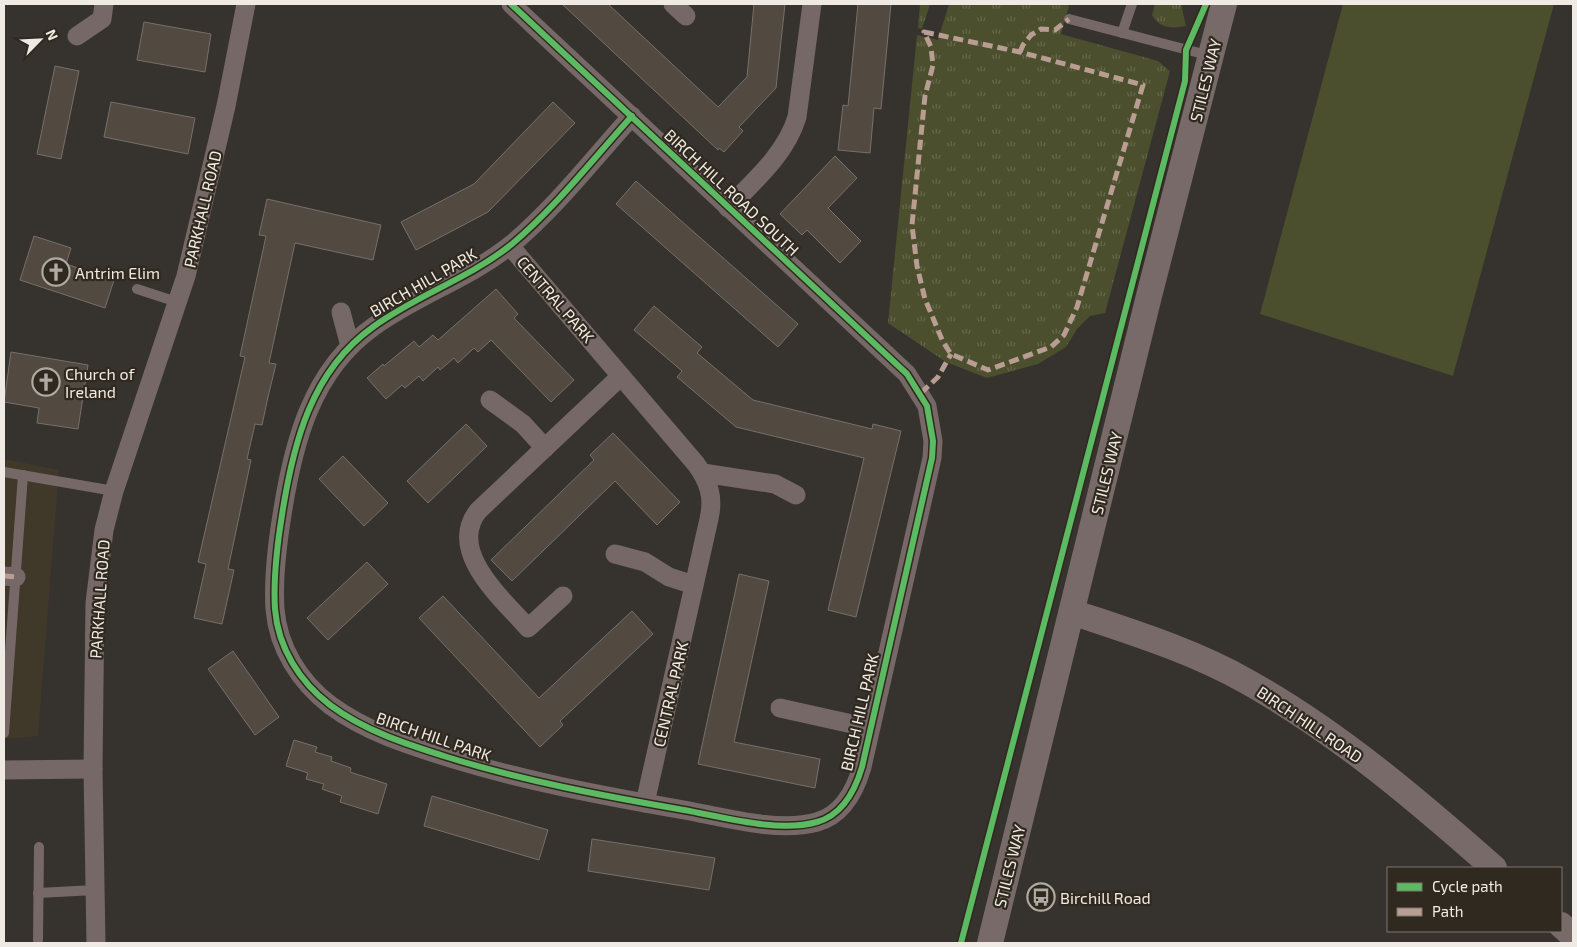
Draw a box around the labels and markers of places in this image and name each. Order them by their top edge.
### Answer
church icon: Antrim Elim [41,257,71,287]
place label: Antrim Elim [75,263,160,282]
place label: Church of Ireland [65,364,136,401]
church icon: Church of Ireland [31,367,61,397]
bus stop icon: Birchill Road [1026,882,1056,912]
place label: Birchill Road [1060,888,1151,907]

